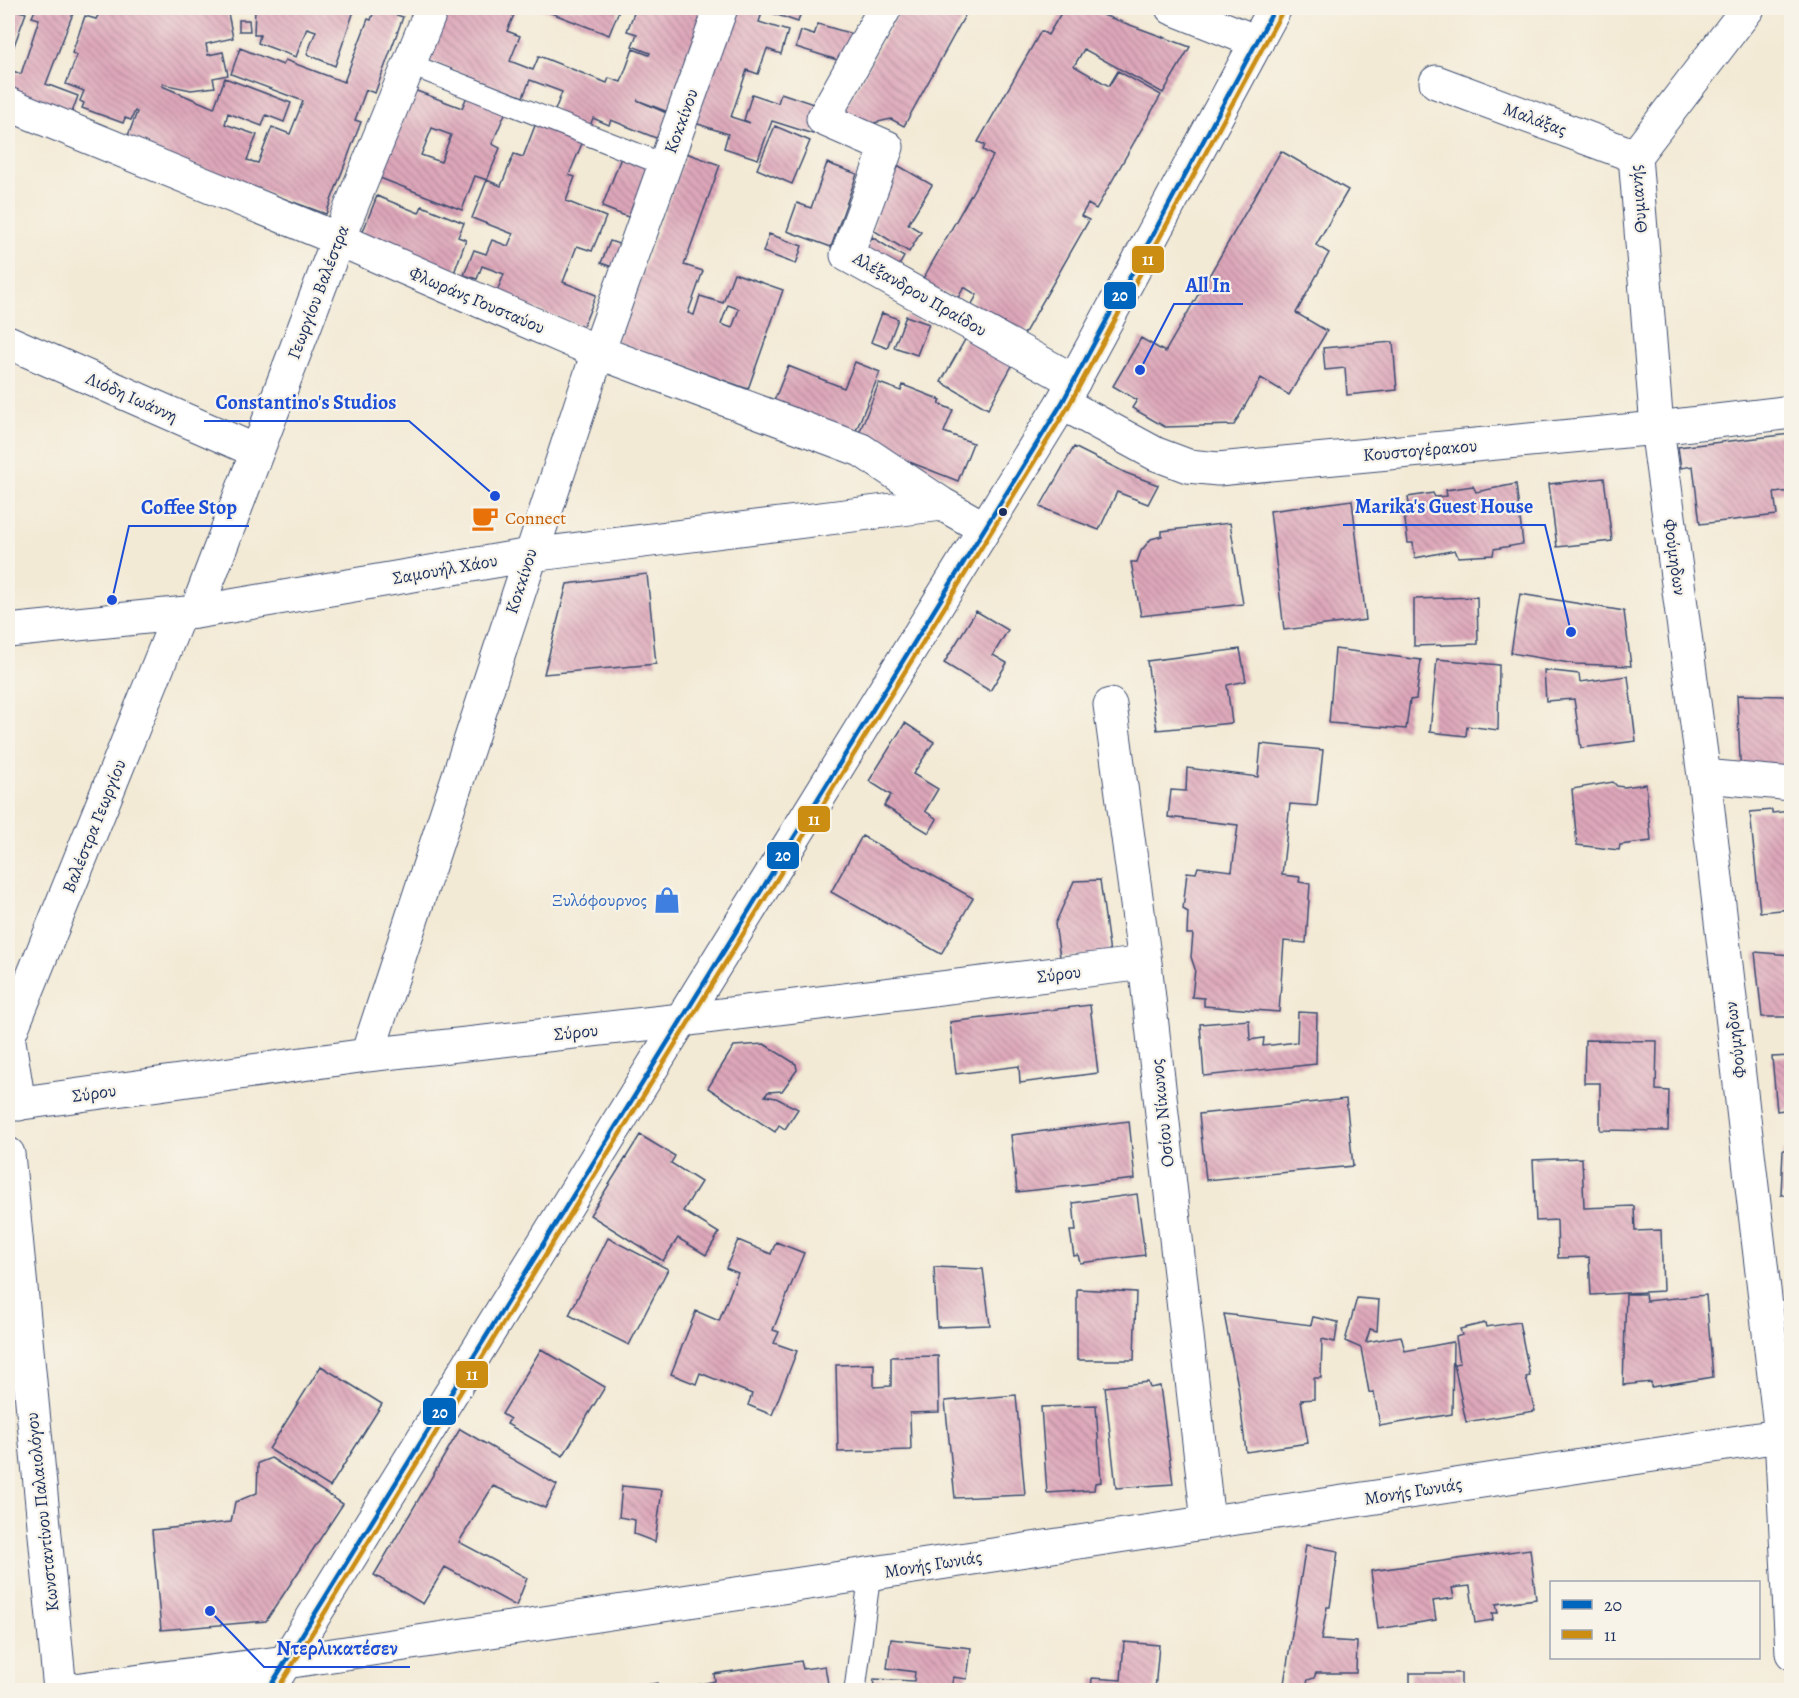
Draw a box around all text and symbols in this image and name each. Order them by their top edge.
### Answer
street label: Κοκκίνου [658,85,704,157]
street label: Μαλάξας [1500,96,1570,142]
street label: Θυμιανής [1623,164,1653,234]
street label: Γεωργίου Βαλέστρα [281,221,355,363]
street label: Αλέξανδρου Πραίδου [848,245,991,342]
line badge: 11 [1131,245,1165,274]
text: 11 [1142,249,1154,271]
street label: Φλωράνς Γουσταύου [405,261,549,339]
callout: All In [1174,266,1243,304]
text: All In [1185,272,1230,299]
line badge: 20 [1103,281,1137,310]
text: 20 [1112,285,1128,307]
street label: Λιόδη Ιωάννη [81,366,182,428]
callout: Constantino's Studios [204,383,409,421]
text: Constantino's Studios [215,389,397,416]
street label: Κουστογέρακου [1362,433,1478,467]
callout: Marika's Guest House [1343,487,1545,525]
callout: Coffee Stop [129,488,249,526]
text: Marika's Guest House [1355,493,1533,520]
text: Coffee Stop [141,494,237,521]
cafe icon: Connect [470,503,500,533]
place label: Connect [505,506,566,530]
unlabelled marker [997,506,1009,518]
street label: Φούμηδων [1658,517,1692,597]
street label: Κοκκίνου [499,545,543,617]
street label: Σαμουήλ Χάου [391,548,499,590]
street label: Βαλέστρα Γεωργίου [56,756,132,896]
line badge: 11 [797,805,831,833]
text: 11 [808,809,820,831]
line badge: 20 [766,841,800,870]
text: 20 [775,845,791,867]
shop icon: Ξυλόφουρνος [652,885,682,915]
place label: Ξυλόφουρνος [552,888,647,912]
street label: Σύρου [1036,959,1082,989]
street label: Φούμηδων [1718,1000,1752,1080]
street label: Σύρου [553,1018,599,1046]
street label: Οσίου Νίκωνος [1144,1058,1180,1168]
street label: Σύρου [70,1078,118,1108]
line badge: 11 [455,1360,489,1389]
text: 11 [466,1364,478,1386]
line badge: 20 [422,1397,457,1426]
text: 20 [432,1402,448,1424]
street label: Κωνσταντίνου Παλαιολόγου [20,1411,64,1613]
street label: Μονής Γωνιάς [1362,1471,1464,1511]
street label: Μονής Γωνιάς [882,1544,984,1584]
legend [1550,1581,1760,1659]
text: 20 [1604,1593,1622,1617]
text: 11 [1604,1623,1616,1647]
callout: Ντερλικατέσεν [264,1629,410,1667]
text: Ντερλικατέσεν [276,1635,398,1662]

